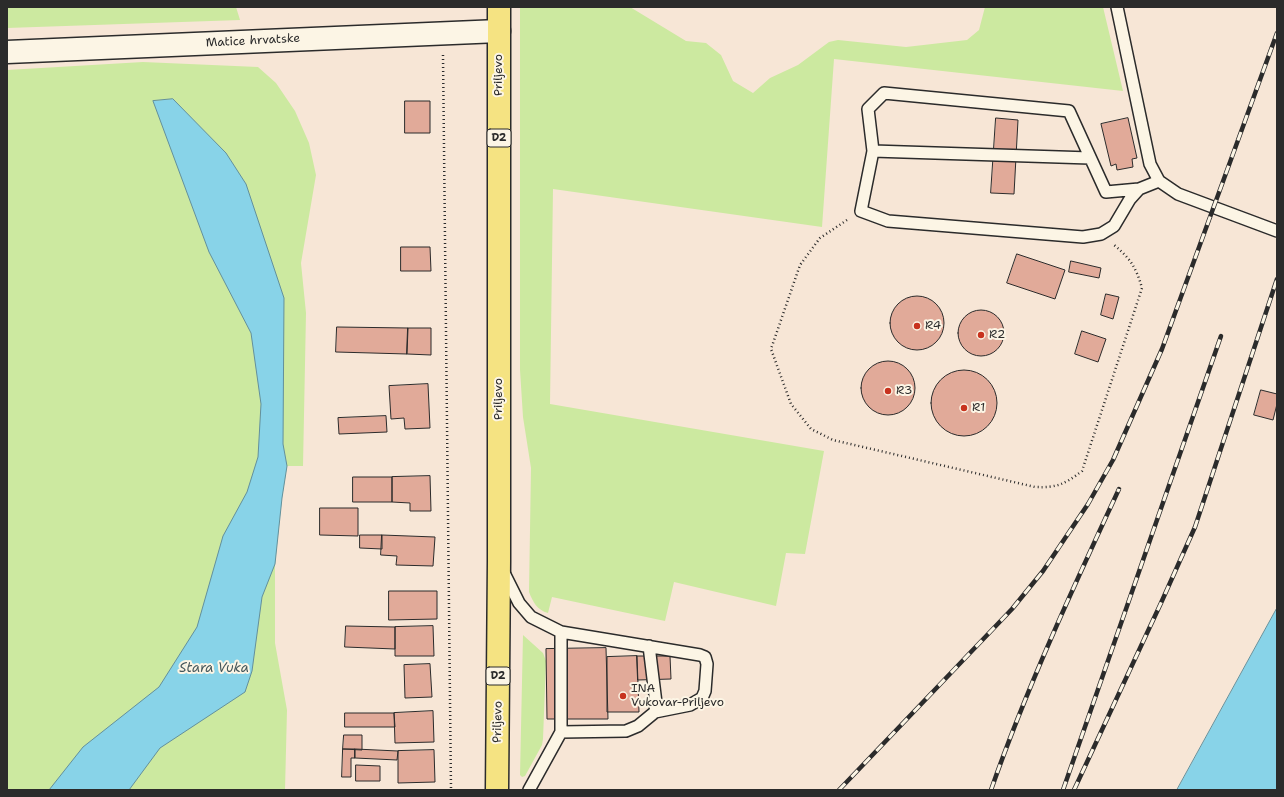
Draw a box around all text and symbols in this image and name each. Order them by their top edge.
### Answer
street label: Matice hrvatske [206,31,300,51]
street label: Priljevo [492,54,506,96]
road number: D2 [487,129,511,147]
place label: R4 [925,319,941,333]
marker: R4 [912,321,922,331]
place label: R2 [989,328,1005,342]
marker: R2 [976,330,986,340]
street label: Priljevo [492,378,506,420]
place label: R3 [896,384,912,398]
marker: R3 [883,386,893,396]
place label: R1 [972,401,985,415]
marker: R1 [959,403,969,413]
water label: Stara Vuka [179,661,249,677]
road number: D2 [486,667,510,685]
place label: INA Vukovar-Priljevo [631,682,724,710]
marker: INA Vukovar-Priljevo [618,691,628,701]
street label: Priljevo [490,701,506,743]

